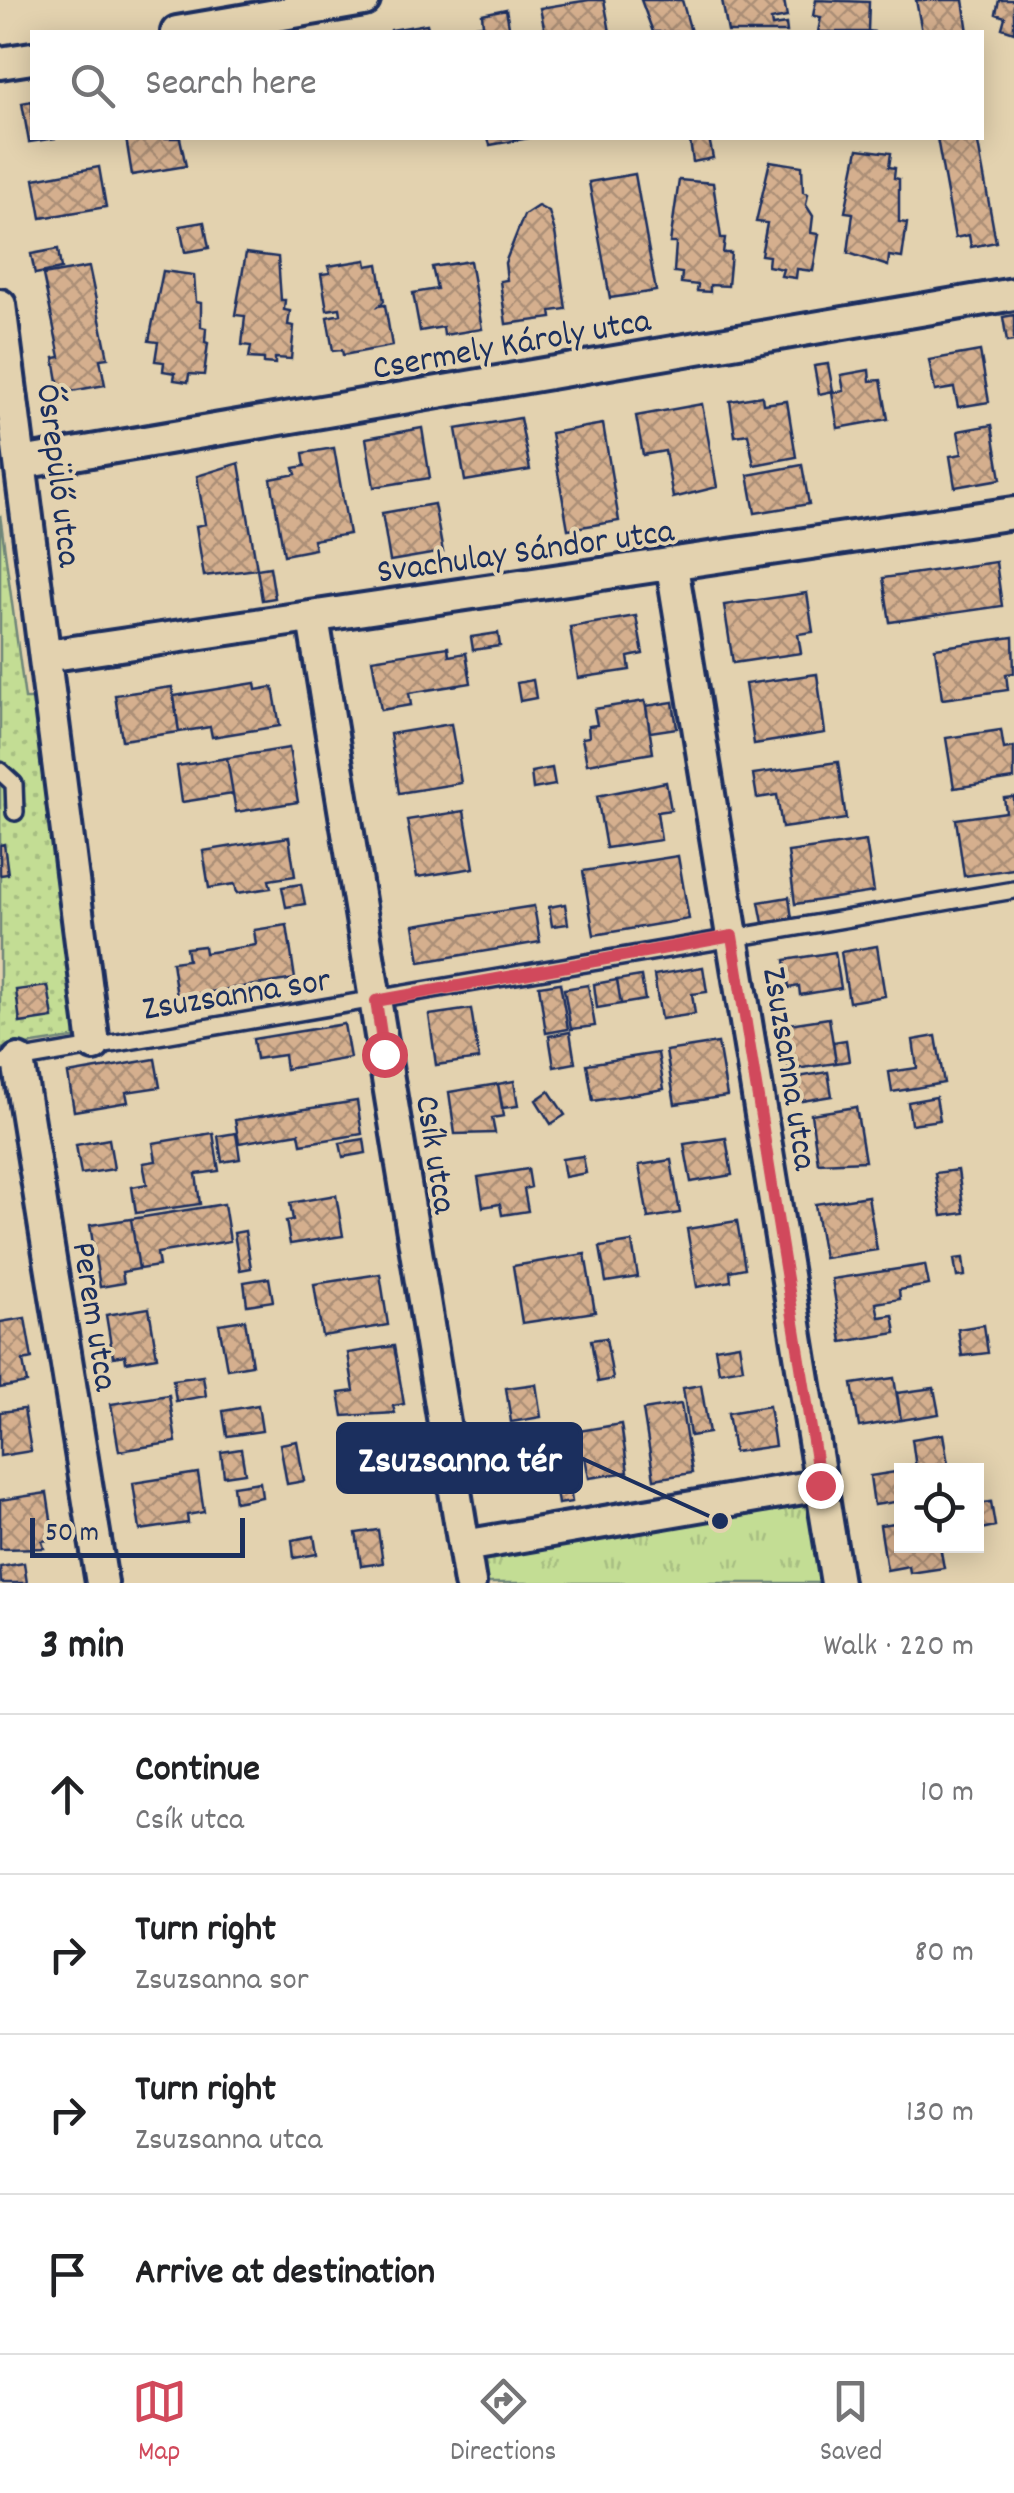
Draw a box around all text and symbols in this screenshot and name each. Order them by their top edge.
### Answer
search box [30,30,984,140]
icon: search [65,58,120,113]
text: Search here [145,58,317,113]
street label: Csermely Károly utca [369,298,655,396]
street label: Ősrepülő utca [20,381,92,570]
street label: Svachulay Sándor utca [374,508,678,600]
street label: Zsuzsanna sor [139,957,334,1036]
street label: Zsuzsanna utca [746,964,828,1174]
route start [362,1032,408,1078]
street label: Csík utca [399,1092,467,1218]
street label: Perem utca [56,1239,129,1395]
callout: Zsuzsanna tér [338,1424,581,1492]
text: Zsuzsanna tér [358,1436,563,1491]
route end [798,1463,844,1509]
map controls [894,1463,984,1553]
button: locate [894,1463,984,1553]
scale bar [30,1513,245,1558]
text: 50 m [45,1515,99,1555]
text: 3 min [40,1618,124,1678]
text: Walk · 220 m [823,1625,974,1671]
text: Continue [135,1744,260,1799]
icon: ahead [40,1767,95,1822]
text: 10 m [920,1771,974,1817]
text: Csík utca [135,1799,244,1845]
text: Turn right [135,1904,276,1959]
icon: right [40,1927,95,1982]
text: 80 m [914,1931,974,1977]
text: Zsuzsanna sor [135,1959,309,2005]
text: Turn right [135,2064,276,2119]
icon: right [40,2087,95,2142]
text: 130 m [906,2091,974,2137]
text: Zsuzsanna utca [135,2119,322,2165]
icon: arrive [40,2247,95,2302]
text: Arrive at destination [135,2247,435,2302]
tab: Map [132,2374,187,2474]
tab: Directions [450,2374,556,2474]
tab: Saved [820,2374,882,2474]

